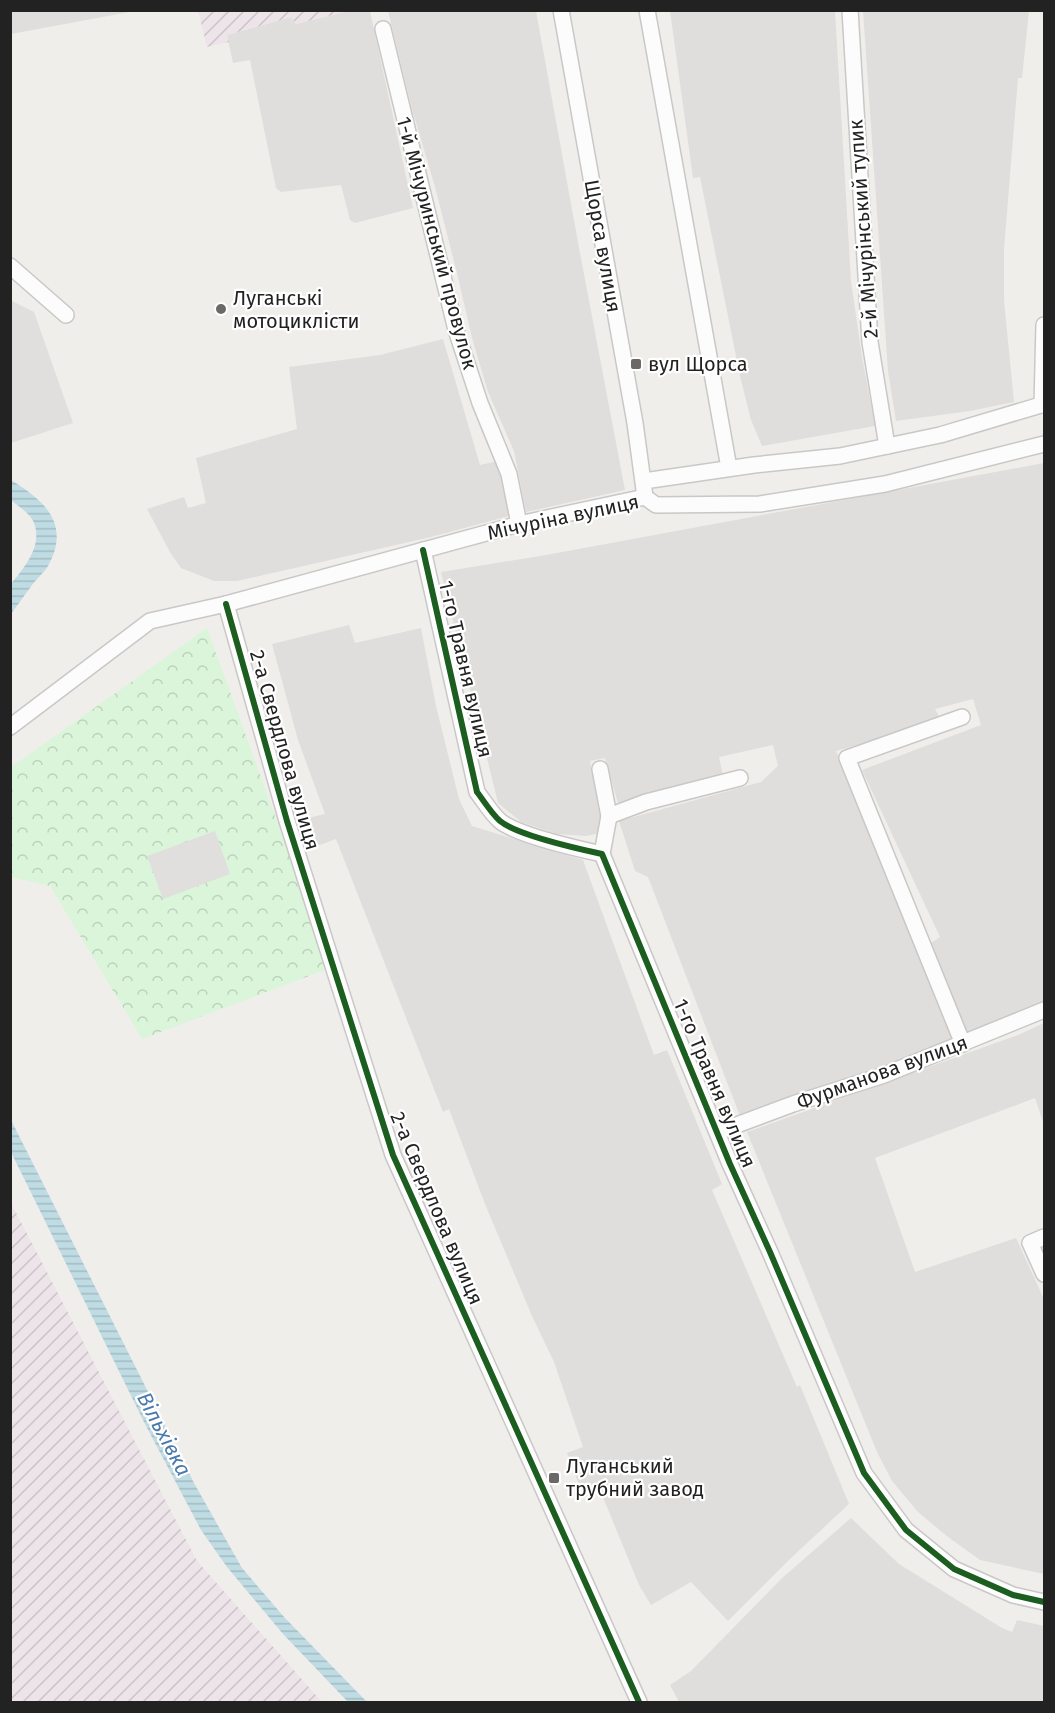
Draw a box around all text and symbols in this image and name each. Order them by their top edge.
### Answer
street label: 1-й Мічуринський провулок [392,114,483,373]
street label: 2-й Мічурінський тупик [843,118,883,339]
street label: Щорса вулиця [580,178,626,314]
place label: Луганські мотоциклісти [233,286,360,333]
marker: Луганські мотоциклісти [214,302,228,316]
place label: вул Щорса [648,352,748,376]
marker: вул Щорса [629,357,643,371]
street label: Мічуріна вулиця [485,489,641,545]
street label: 1-го Травня вулиця [434,578,498,760]
street label: 2-а Свердлова вулиця [245,647,325,853]
street label: 1-го Травня вулиця [669,995,761,1171]
street label: Фурманова вулиця [793,1030,971,1114]
street label: 2-а Свердлова вулиця [385,1108,489,1308]
water label: Вільхівка [131,1388,197,1480]
place label: Луганський трубний завод [566,1454,704,1501]
marker: Луганський трубний завод [547,1471,561,1485]

